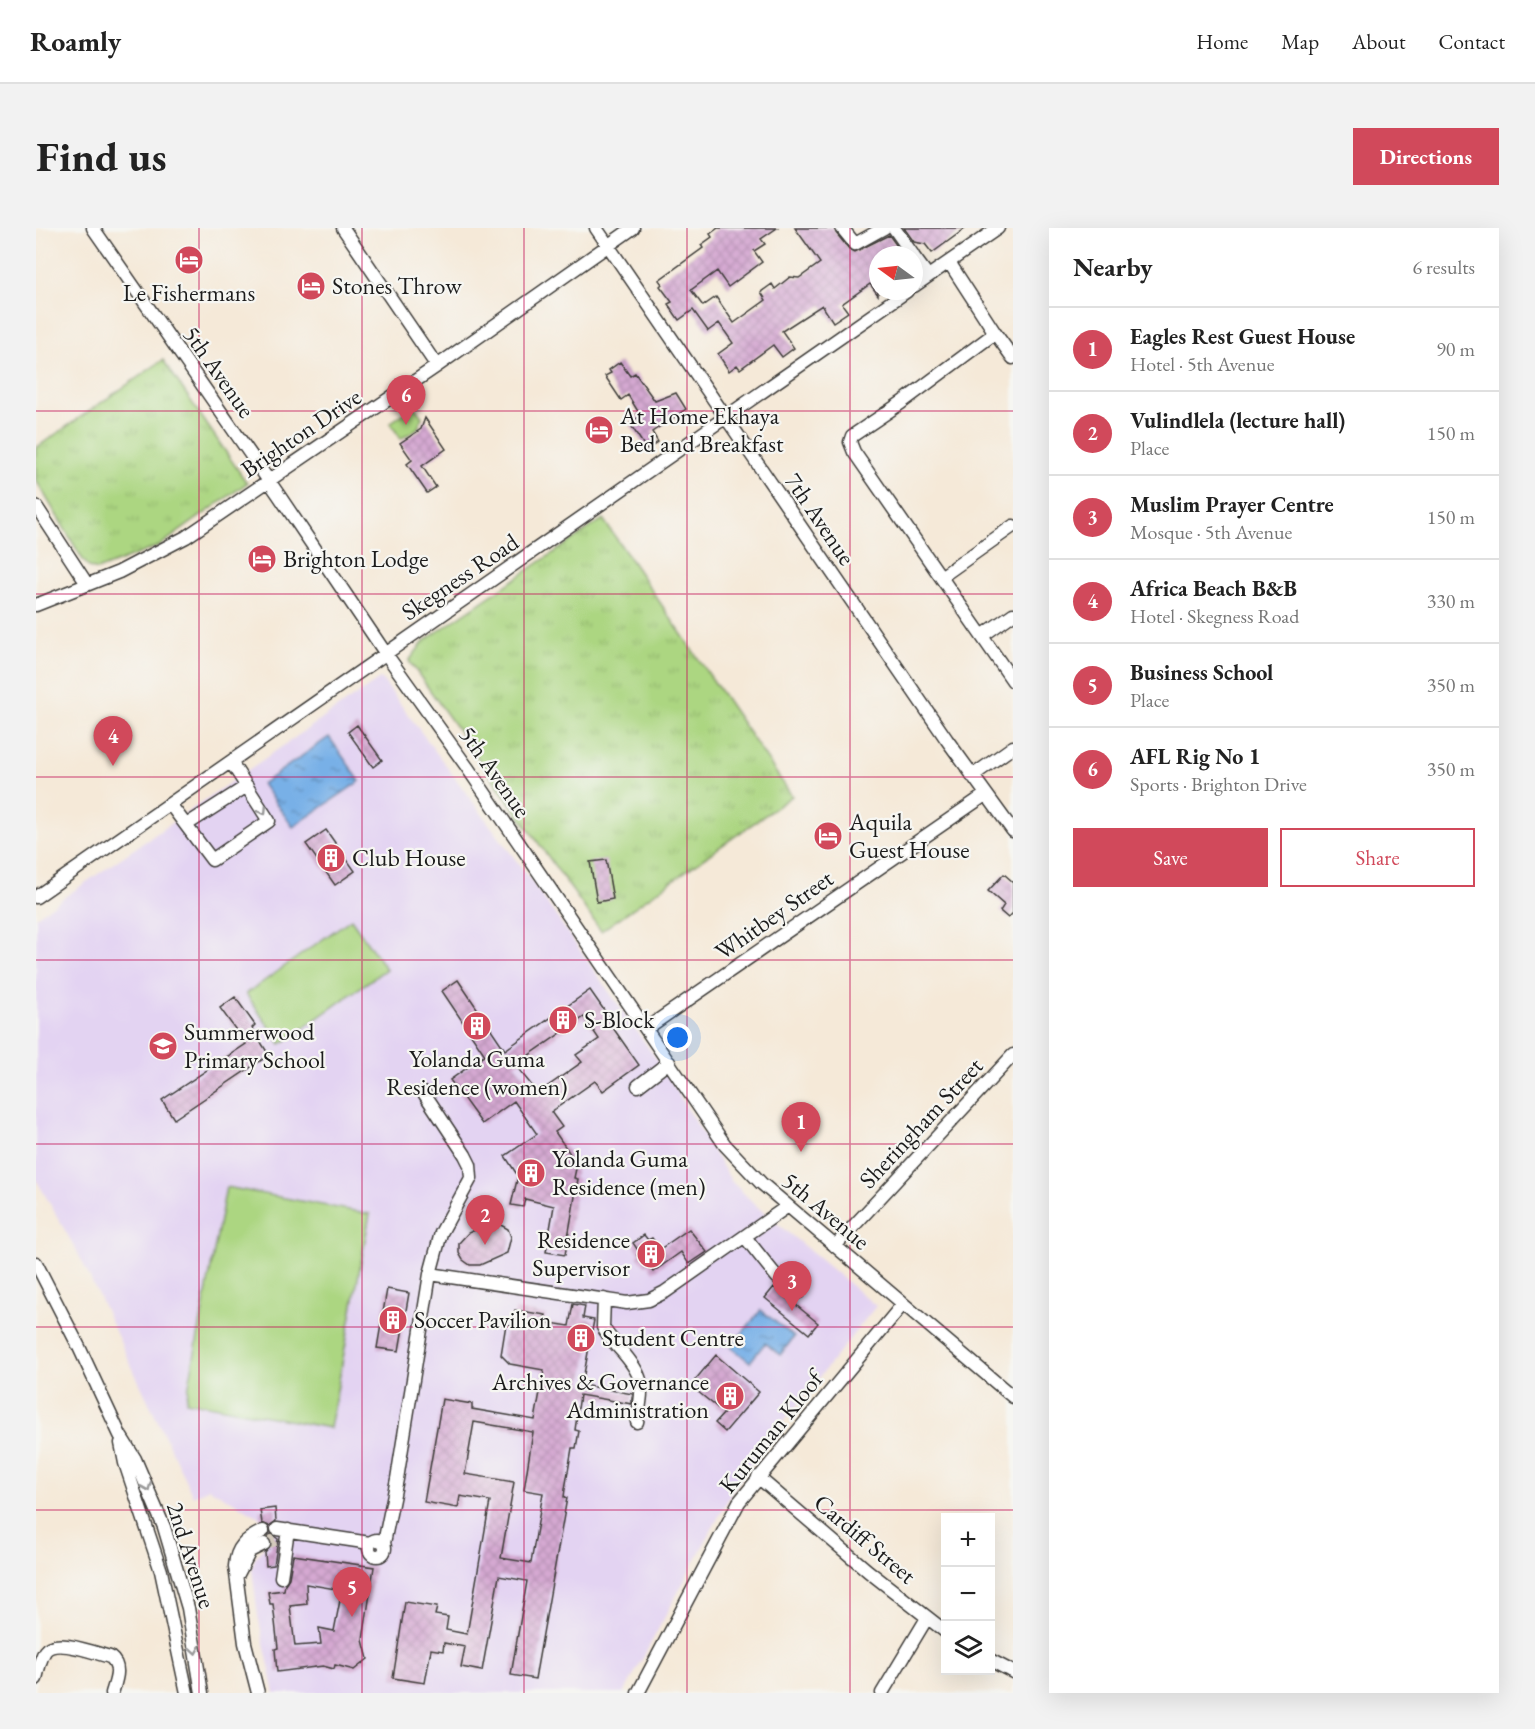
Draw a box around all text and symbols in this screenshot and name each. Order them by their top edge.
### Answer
text: Roamly [30,23,121,59]
text: Home [1196,28,1248,55]
text: Map [1281,28,1319,55]
text: About [1352,28,1405,55]
text: Contact [1438,28,1505,55]
button: Directions [1353,128,1499,185]
text: Find us [36,129,167,184]
hotel icon: Le Fishermans [173,244,205,276]
north arrow [869,246,923,300]
text: Nearby [1073,250,1153,284]
text: 6 results [1412,254,1475,280]
hotel icon: Stones Throw [295,270,327,302]
place label: Stones Throw [332,270,462,301]
place label: Le Fishermans [123,277,255,308]
street label: 5th Avenue [177,320,262,424]
text: Eagles Rest Guest House [1130,322,1355,351]
text: 1 [1087,336,1098,362]
text: 90 m [1436,336,1475,362]
text: Hotel · 5th Avenue [1130,351,1275,377]
pin: 6 [386,376,425,425]
street label: Brighton Drive [234,381,367,484]
place label: At Home Ekhaya Bed and Breakfast [619,400,784,459]
text: Vulindlela (lecture hall) [1130,406,1345,435]
hotel icon: At Home Ekhaya Bed and Breakfast [583,414,615,446]
text: 2 [1087,420,1098,446]
text: 150 m [1427,420,1475,446]
text: Place [1130,435,1169,461]
street label: 7th Avenue [778,466,863,571]
text: Muslim Prayer Centre [1130,490,1334,519]
text: 3 [1087,504,1098,530]
text: 150 m [1427,504,1475,530]
text: Mosque · 5th Avenue [1130,519,1292,545]
street label: Skegness Road [395,526,525,627]
hotel icon: Brighton Lodge [246,543,278,575]
place label: Brighton Lodge [283,543,429,574]
text: Africa Beach B&B [1130,574,1297,603]
text: 4 [1087,588,1098,614]
text: 330 m [1427,588,1475,614]
text: Hotel · Skegness Road [1130,603,1299,629]
text: Business School [1130,658,1273,687]
text: 5 [1087,672,1098,698]
text: 350 m [1427,672,1475,698]
text: Place [1130,687,1169,713]
pin: 4 [94,716,133,766]
street label: 5th Avenue [453,720,538,824]
text: AFL Rig No 1 [1130,742,1260,771]
text: 6 [1087,756,1098,782]
text: 350 m [1427,756,1475,782]
text: Sports · Brighton Drive [1130,771,1307,797]
one-way arrow [255,804,266,815]
place label: Aquila Guest House [848,806,970,865]
hotel icon: Aquila Guest House [812,820,844,852]
button: Save [1073,828,1268,887]
button: Share [1280,828,1475,887]
building icon: Club House [315,842,347,874]
place label: Club House [352,842,466,873]
street label: Whitbey Street [708,862,839,967]
building icon: S-Block [547,1004,579,1036]
place label: S-Block [584,1004,655,1035]
building icon: Yolanda Guma Residence (women) [461,1010,493,1042]
place label: Summerwood Primary School [184,1016,325,1075]
your location [663,1023,692,1052]
school or university icon: Summerwood Primary School [147,1030,179,1062]
place label: Yolanda Guma Residence (women) [386,1043,568,1102]
street label: Sheringham Street [852,1050,990,1195]
pin: 1 [782,1102,820,1152]
place label: Yolanda Guma Residence (men) [552,1143,706,1202]
building icon: Yolanda Guma Residence (men) [515,1157,547,1189]
street label: 5th Avenue [776,1165,877,1256]
pin: 2 [466,1196,504,1245]
place label: Residence Supervisor [532,1224,630,1283]
building icon: Residence Supervisor [635,1238,667,1270]
pin: 3 [772,1262,812,1311]
building icon: Soccer Pavilion [377,1304,409,1336]
place label: Soccer Pavilion [414,1304,552,1335]
building icon: Student Centre [565,1322,597,1354]
place label: Student Centre [602,1322,744,1353]
street label: Kuruman Kloof [712,1361,832,1499]
place label: Archives & Governance Administration [491,1366,709,1425]
building icon: Archives & Governance Administration [714,1380,746,1412]
one-way arrow [140,1481,152,1492]
street label: Cardiff Street [808,1487,923,1591]
street label: 2nd Avenue [160,1498,223,1612]
map controls [941,1513,995,1675]
button: + [941,1513,995,1567]
button: − [941,1567,995,1621]
pin: 5 [332,1568,372,1617]
button: layers [941,1621,995,1675]
one-way arrow [189,1646,201,1655]

